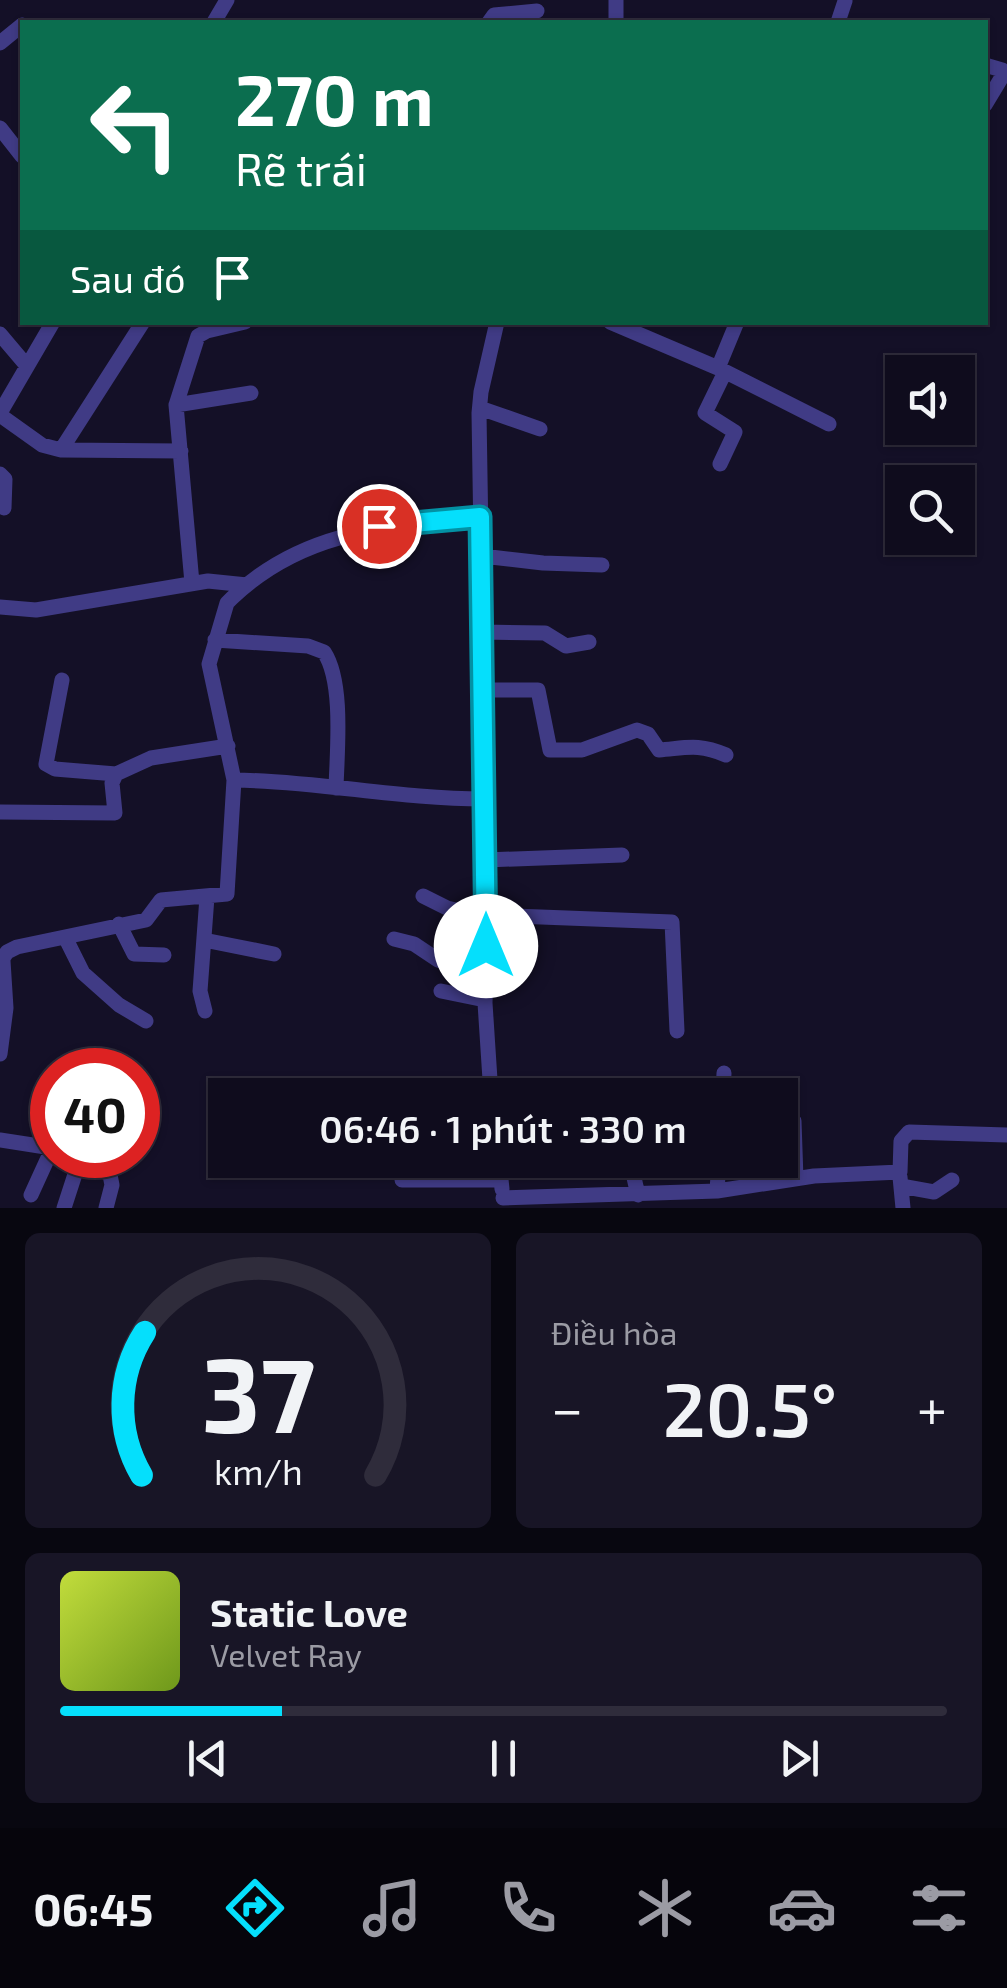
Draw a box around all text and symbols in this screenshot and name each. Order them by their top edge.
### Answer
text: 270 m [235,56,434,140]
icon: left [70,60,200,190]
text: Rẽ trái [235,141,367,195]
icon: arrive [205,250,260,305]
text: Sau đó [70,255,185,301]
map controls [885,355,975,555]
button: sound [885,355,975,445]
button: search [885,465,975,555]
pin [337,484,422,569]
icon: arrive [352,499,407,554]
position arrow [434,894,538,998]
speed limit sign: 40 [30,1048,160,1178]
text: 06:46 · 1 phút · 330 m [319,1105,687,1151]
text: Điều hòa [551,1313,677,1351]
text: 37 [201,1329,315,1454]
text: 20.5° [663,1362,837,1452]
text: − [551,1374,583,1440]
text: + [917,1374,947,1440]
text: km/h [214,1449,302,1492]
text: Static Love [210,1589,408,1635]
text: Velvet Ray [210,1635,362,1673]
icon: previous [180,1731,235,1786]
icon: pause [476,1731,531,1786]
icon: next [772,1731,827,1786]
icon: directions [220,1873,290,1943]
icon: music [357,1873,427,1943]
icon: phone [493,1873,563,1943]
icon: climate [630,1873,700,1943]
icon: car [767,1873,837,1943]
icon: filters [904,1873,974,1943]
text: 06:45 [33,1881,153,1935]

